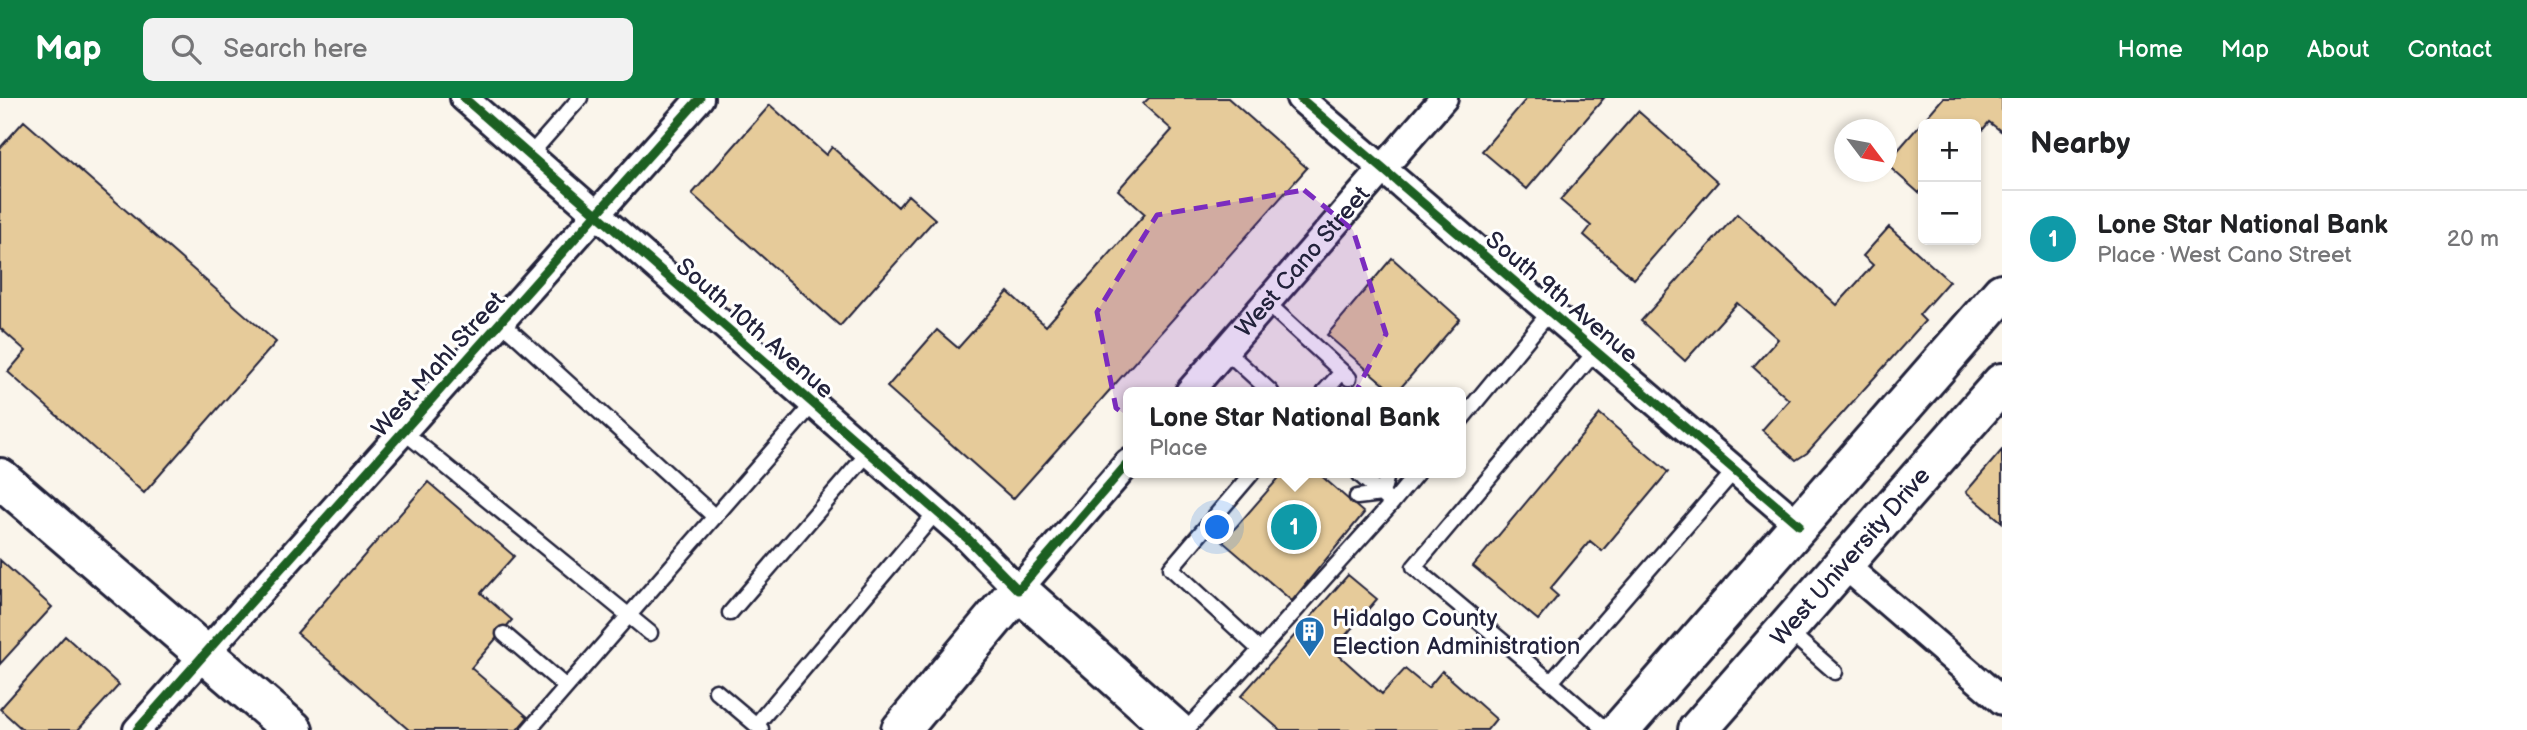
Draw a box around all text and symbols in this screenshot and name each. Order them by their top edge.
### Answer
search box [143,18,633,81]
text: Map [35,29,101,69]
icon: search [167,30,205,68]
text: Search here [223,34,367,65]
text: Home [2118,35,2183,64]
text: Map [2221,35,2269,64]
text: About [2307,35,2369,64]
text: Contact [2407,35,2492,64]
north arrow [1834,119,1897,182]
map controls [1918,119,1981,245]
button: + [1918,119,1981,182]
text: Nearby [2030,126,2130,162]
street label: West Cano Street [1229,180,1376,343]
button: − [1918,182,1981,245]
text: Lone Star National Bank [2097,210,2388,241]
street label: South 9th Avenue [1480,225,1644,370]
text: 1 [2048,225,2058,253]
text: 20 m [2447,225,2499,253]
text: Place · West Cano Street [2097,241,2352,269]
street label: South 10th Avenue [670,252,839,405]
street label: West Mahl Street [366,285,512,443]
popup [1123,387,1466,478]
text: Lone Star National Bank [1149,403,1440,434]
text: Place [1149,434,1207,462]
street label: West University Drive [1765,461,1937,652]
pin: 1 [1271,501,1317,553]
your location [1200,510,1234,544]
place label: Hidalgo County Election Administration [1332,604,1580,661]
building icon: Hidalgo County Election Administration [1292,615,1326,659]

